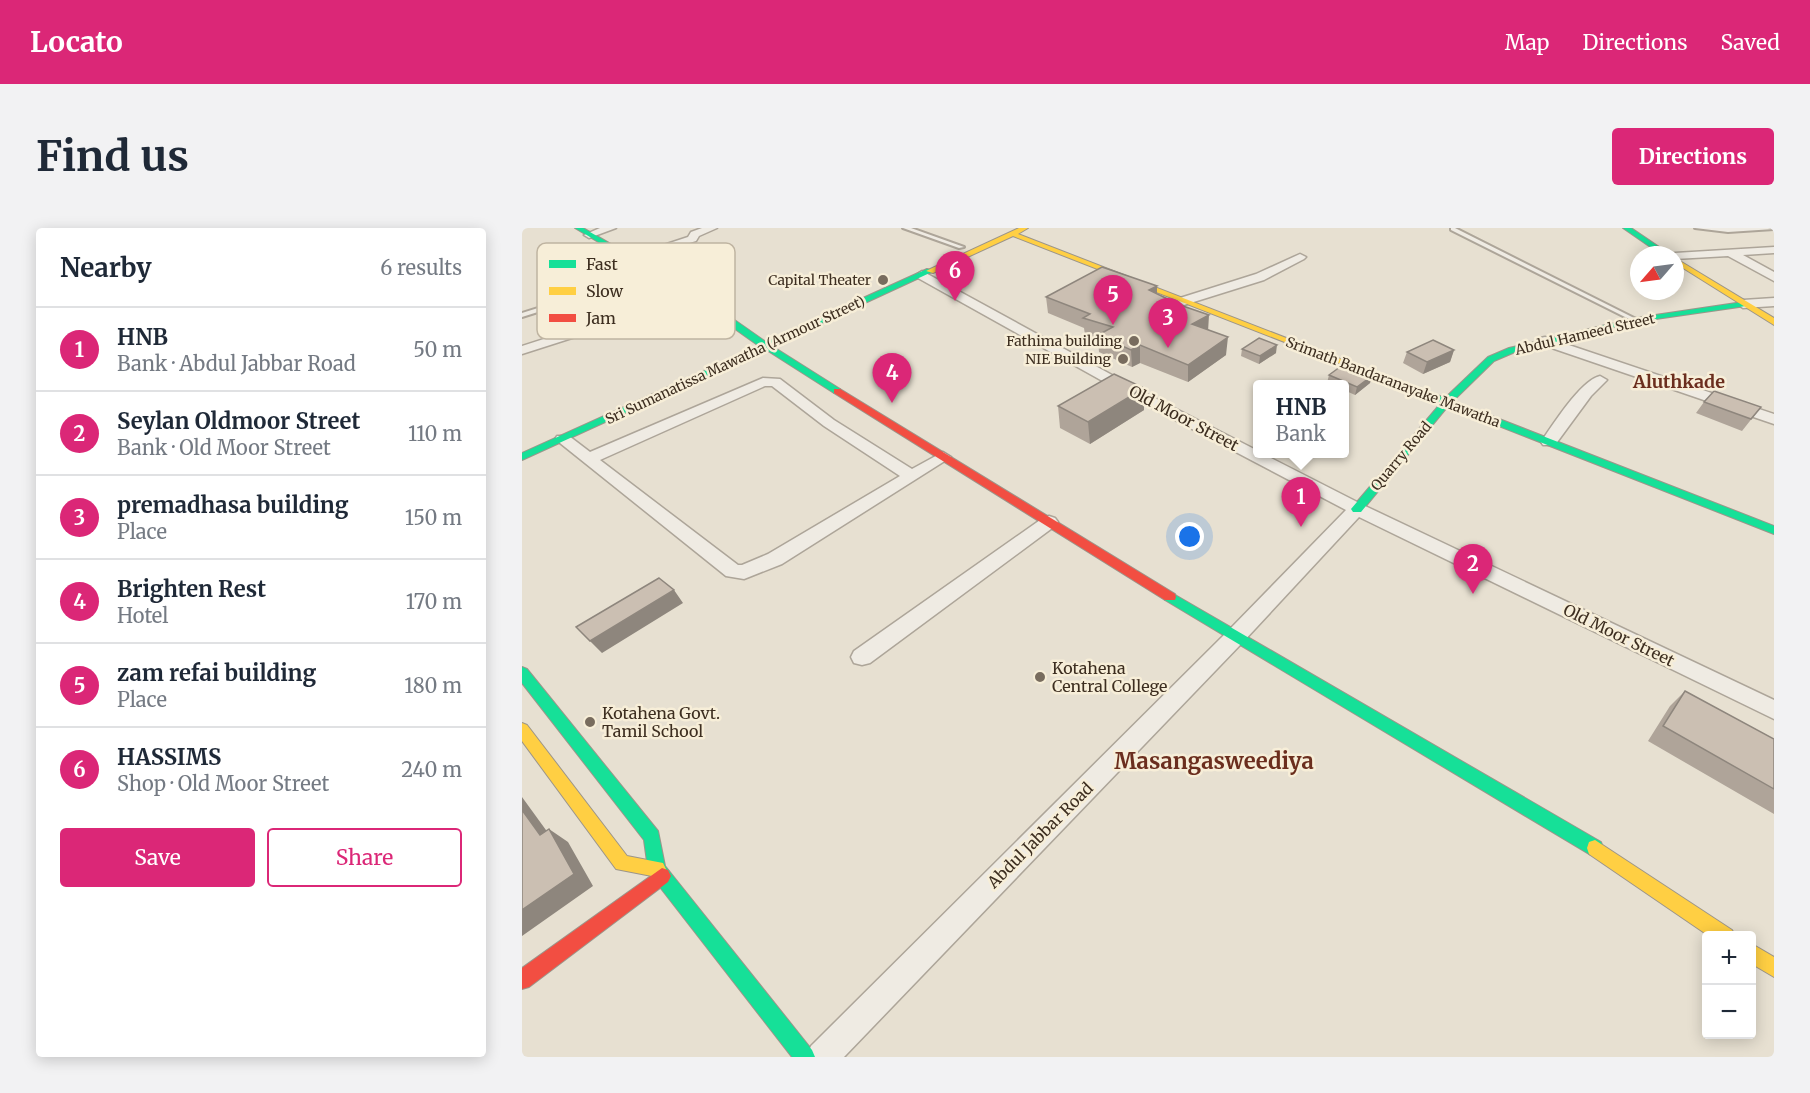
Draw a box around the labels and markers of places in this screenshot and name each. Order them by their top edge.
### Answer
pin: 6 [936,251,974,301]
place label: Capital Theater [768,271,871,289]
marker: Capital Theater [876,273,890,287]
pin: 5 [1094,276,1132,325]
pin: 3 [1148,298,1188,348]
place label: Fathima building [1006,332,1123,350]
marker: Fathima building [1127,334,1141,348]
place label: NIE Building [1025,350,1112,368]
marker: NIE Building [1116,352,1130,366]
pin: 4 [872,354,911,403]
pin: 1 [1282,478,1320,527]
pin: 2 [1454,544,1492,594]
place label: Kotahena Central College [1052,658,1167,696]
marker: Kotahena Central College [1033,670,1047,684]
place label: Kotahena Govt. Tamil School [602,703,720,741]
marker: Kotahena Govt. Tamil School [583,715,597,729]

